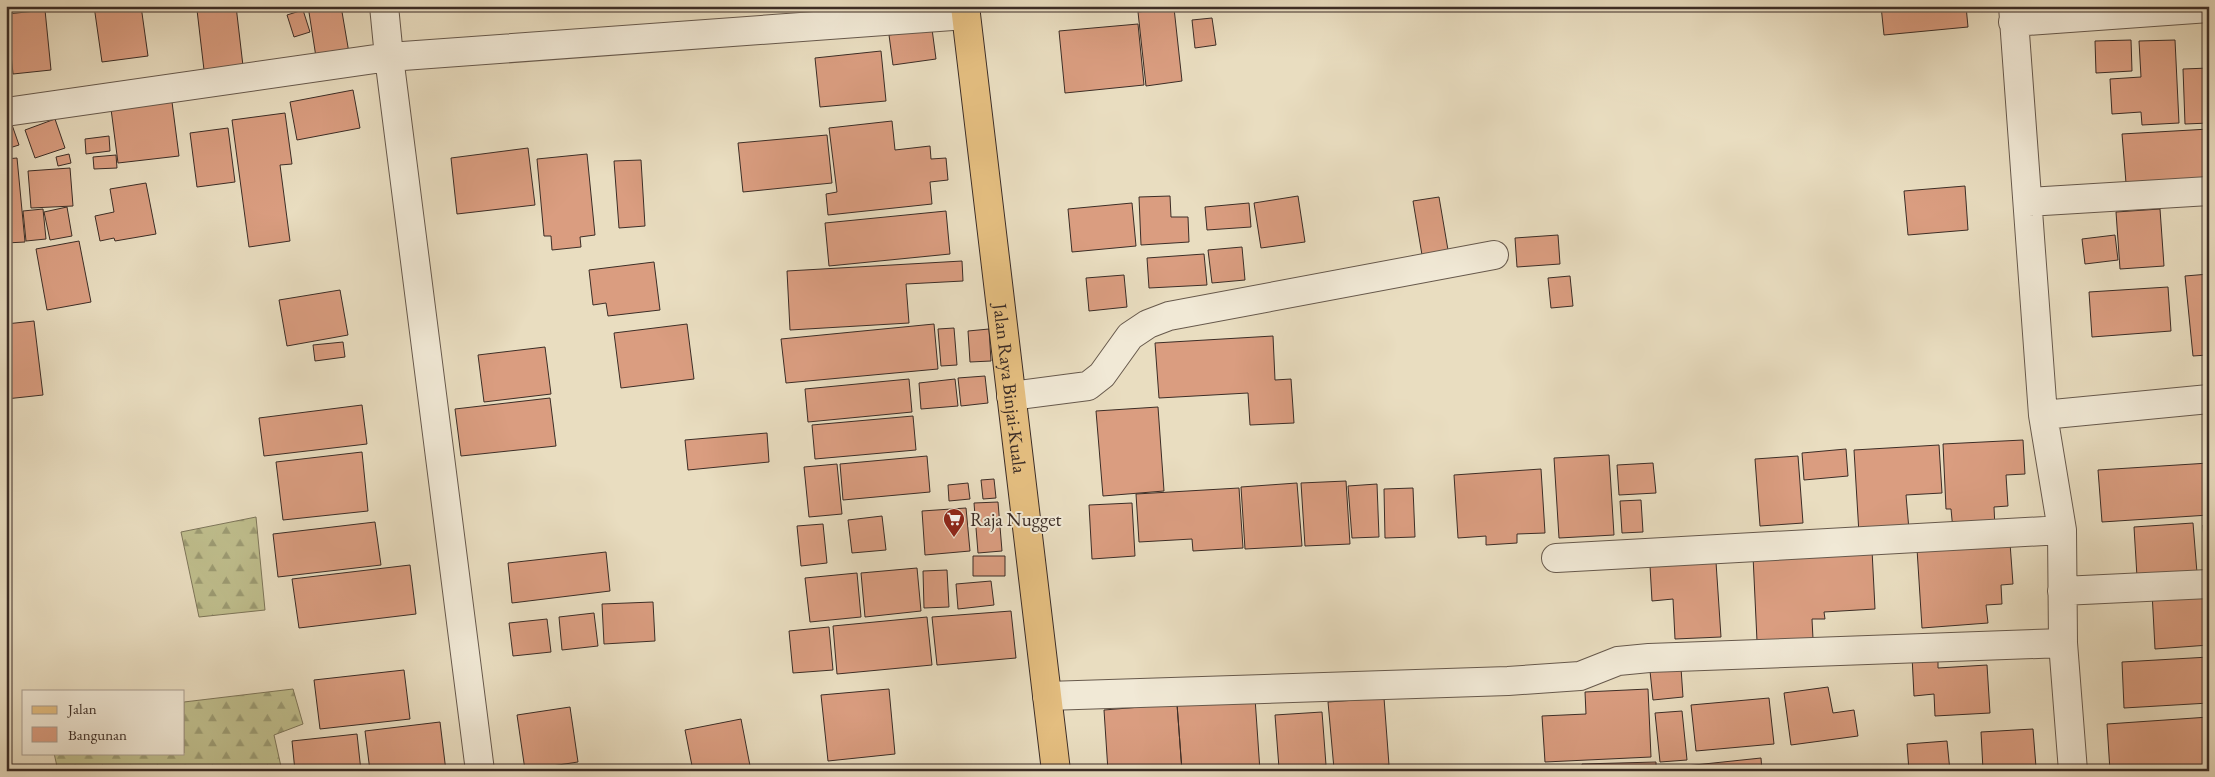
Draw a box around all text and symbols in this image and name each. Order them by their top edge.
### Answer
street label: Jalan Raya Binjai-Kuala [988,300,1033,475]
supermarket icon: Raja Nugget [942,507,966,538]
place label: Raja Nugget [970,507,1062,532]
legend [22,690,185,754]
text: Jalan [66,699,97,718]
text: Bangunan [68,725,127,744]

